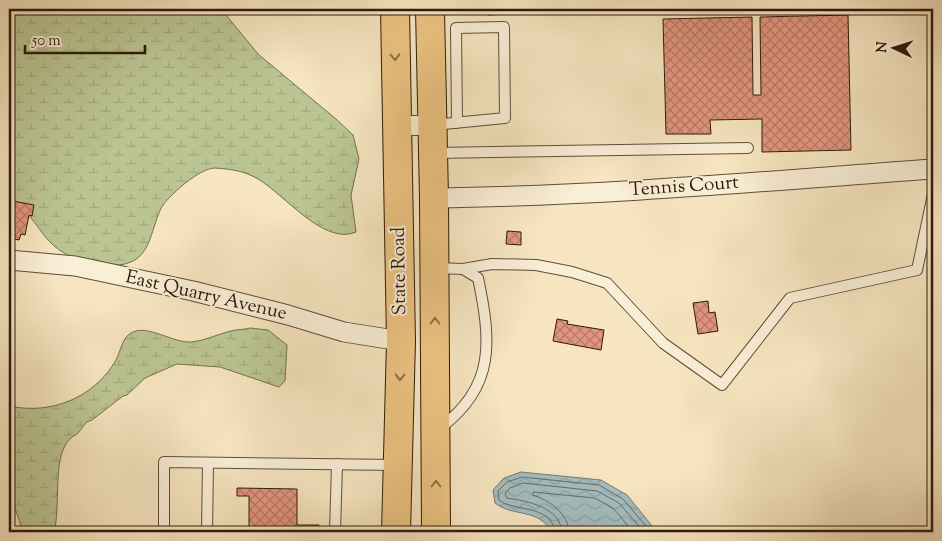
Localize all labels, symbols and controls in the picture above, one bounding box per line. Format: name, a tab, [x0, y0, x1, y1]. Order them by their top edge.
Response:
scale bar	[25, 22, 145, 54]
north arrow	[870, 22, 920, 72]
text: 50 m	[31, 31, 61, 52]
text: N	[873, 41, 893, 54]
one-way arrow	[390, 54, 401, 62]
street label: Tennis Court	[628, 170, 740, 204]
street label: State Road	[386, 226, 414, 315]
street label: East Quarry Avenue	[123, 264, 289, 328]
one-way arrow	[430, 317, 440, 324]
one-way arrow	[395, 374, 406, 382]
one-way arrow	[431, 479, 441, 487]

